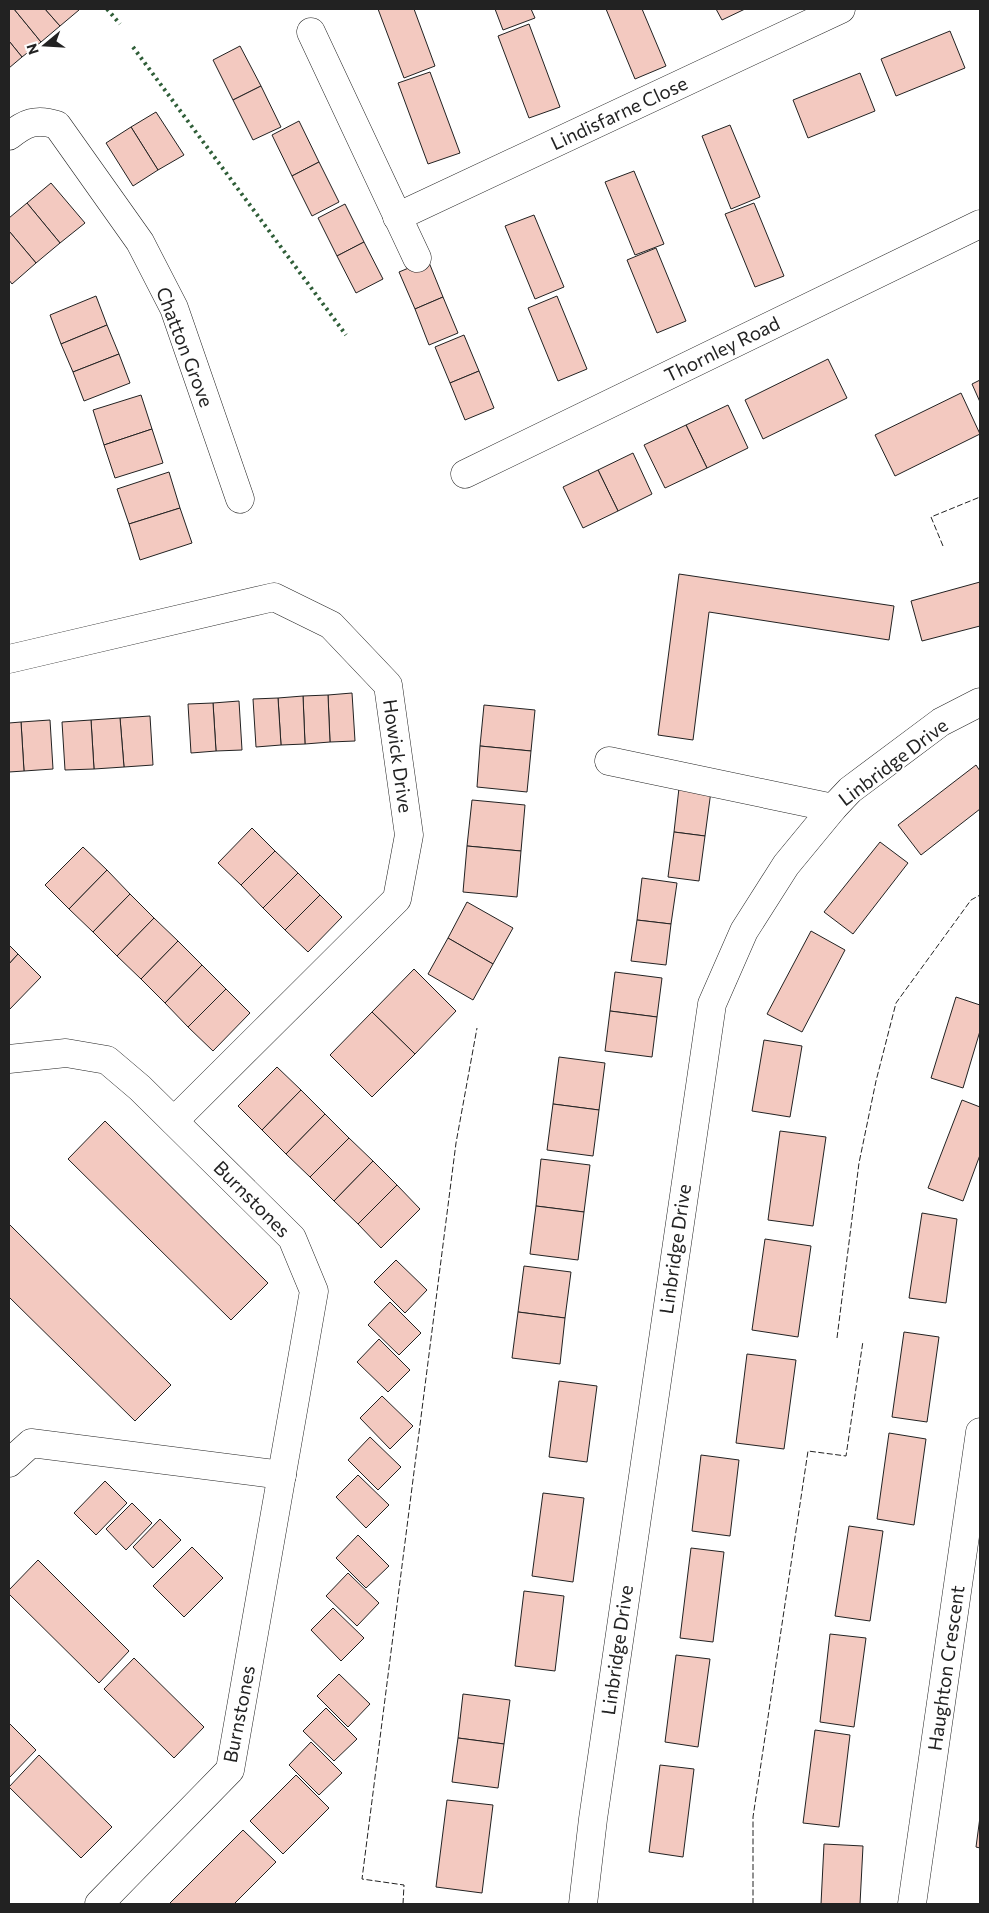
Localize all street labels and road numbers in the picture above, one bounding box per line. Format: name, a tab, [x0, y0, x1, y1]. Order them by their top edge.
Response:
street label: Lindisfarne Close	[547, 71, 691, 154]
street label: Chatton Grove	[152, 284, 219, 410]
street label: Thornley Road	[660, 311, 783, 386]
street label: Howick Drive	[379, 698, 418, 814]
street label: Linbridge Drive	[833, 713, 952, 810]
street label: Burnstones	[209, 1156, 295, 1242]
street label: Linbridge Drive	[654, 1182, 695, 1315]
street label: Linbridge Drive	[596, 1583, 637, 1716]
street label: Haughton Crescent	[923, 1584, 969, 1752]
street label: Burnstones	[218, 1663, 259, 1764]

